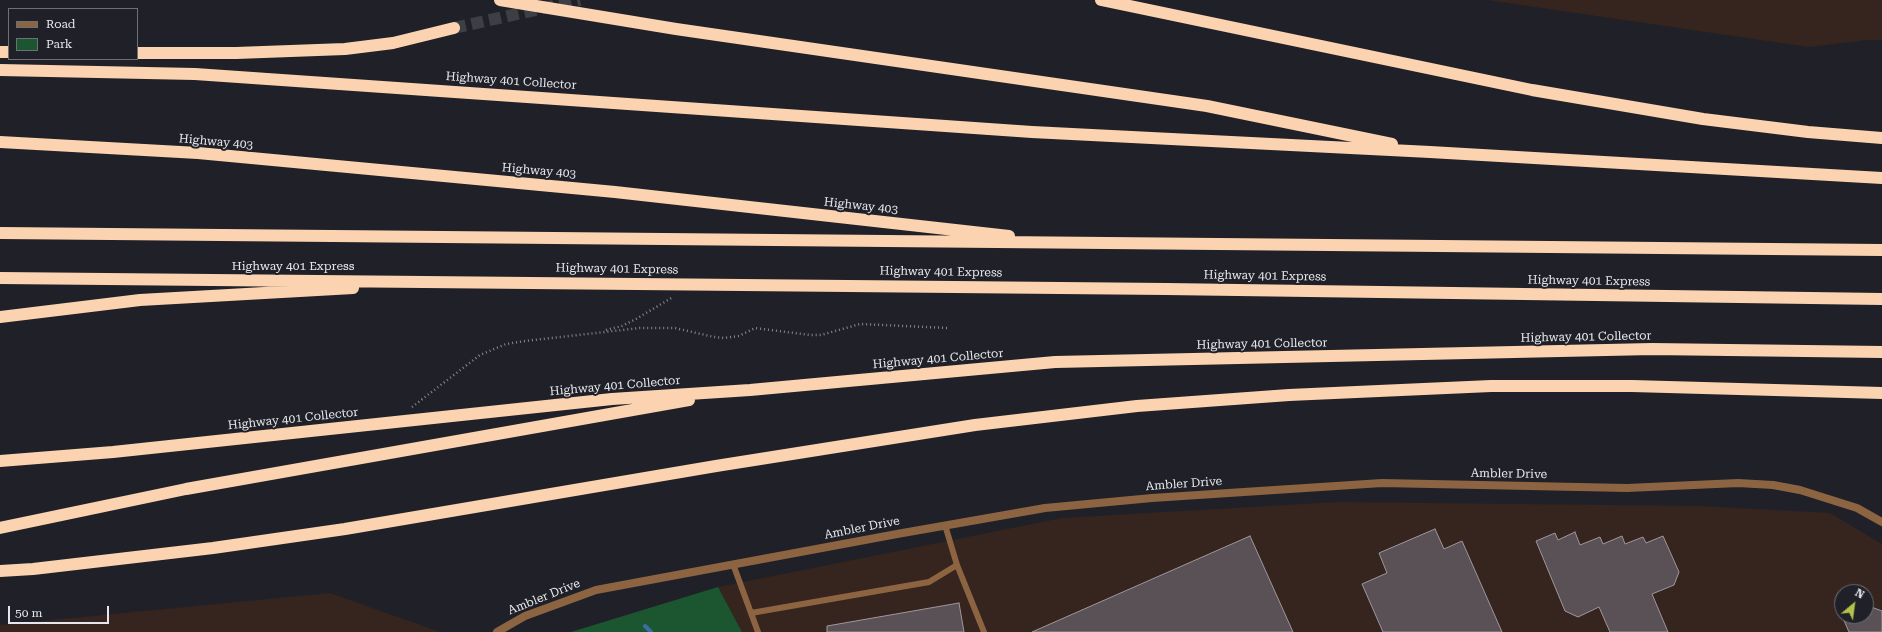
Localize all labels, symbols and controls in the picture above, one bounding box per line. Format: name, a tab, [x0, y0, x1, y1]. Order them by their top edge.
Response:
legend	[8, 8, 138, 60]
text: Road	[46, 17, 75, 31]
text: Park	[46, 37, 72, 51]
street label: Highway 401 Collector	[445, 69, 577, 93]
street label: Highway 403	[178, 132, 254, 152]
street label: Highway 403	[501, 161, 577, 181]
street label: Highway 403	[823, 195, 899, 217]
street label: Highway 401 Express	[232, 259, 354, 273]
street label: Highway 401 Express	[556, 261, 678, 277]
street label: Highway 401 Express	[880, 264, 1002, 280]
street label: Highway 401 Express	[1204, 268, 1326, 284]
street label: Highway 401 Express	[1528, 273, 1650, 289]
street label: Highway 401 Collector	[1520, 329, 1652, 345]
street label: Highway 401 Collector	[1196, 336, 1328, 352]
street label: Highway 401 Collector	[872, 346, 1004, 372]
street label: Highway 401 Collector	[549, 373, 681, 399]
street label: Highway 401 Collector	[227, 405, 359, 433]
street label: Ambler Drive	[1471, 466, 1547, 482]
street label: Ambler Drive	[1145, 474, 1223, 494]
street label: Ambler Drive	[823, 514, 901, 542]
street label: Ambler Drive	[506, 576, 582, 618]
north arrow	[1834, 584, 1874, 624]
text: N	[1853, 586, 1866, 602]
scale bar	[10, 598, 111, 624]
text: 50 m	[15, 606, 42, 620]

